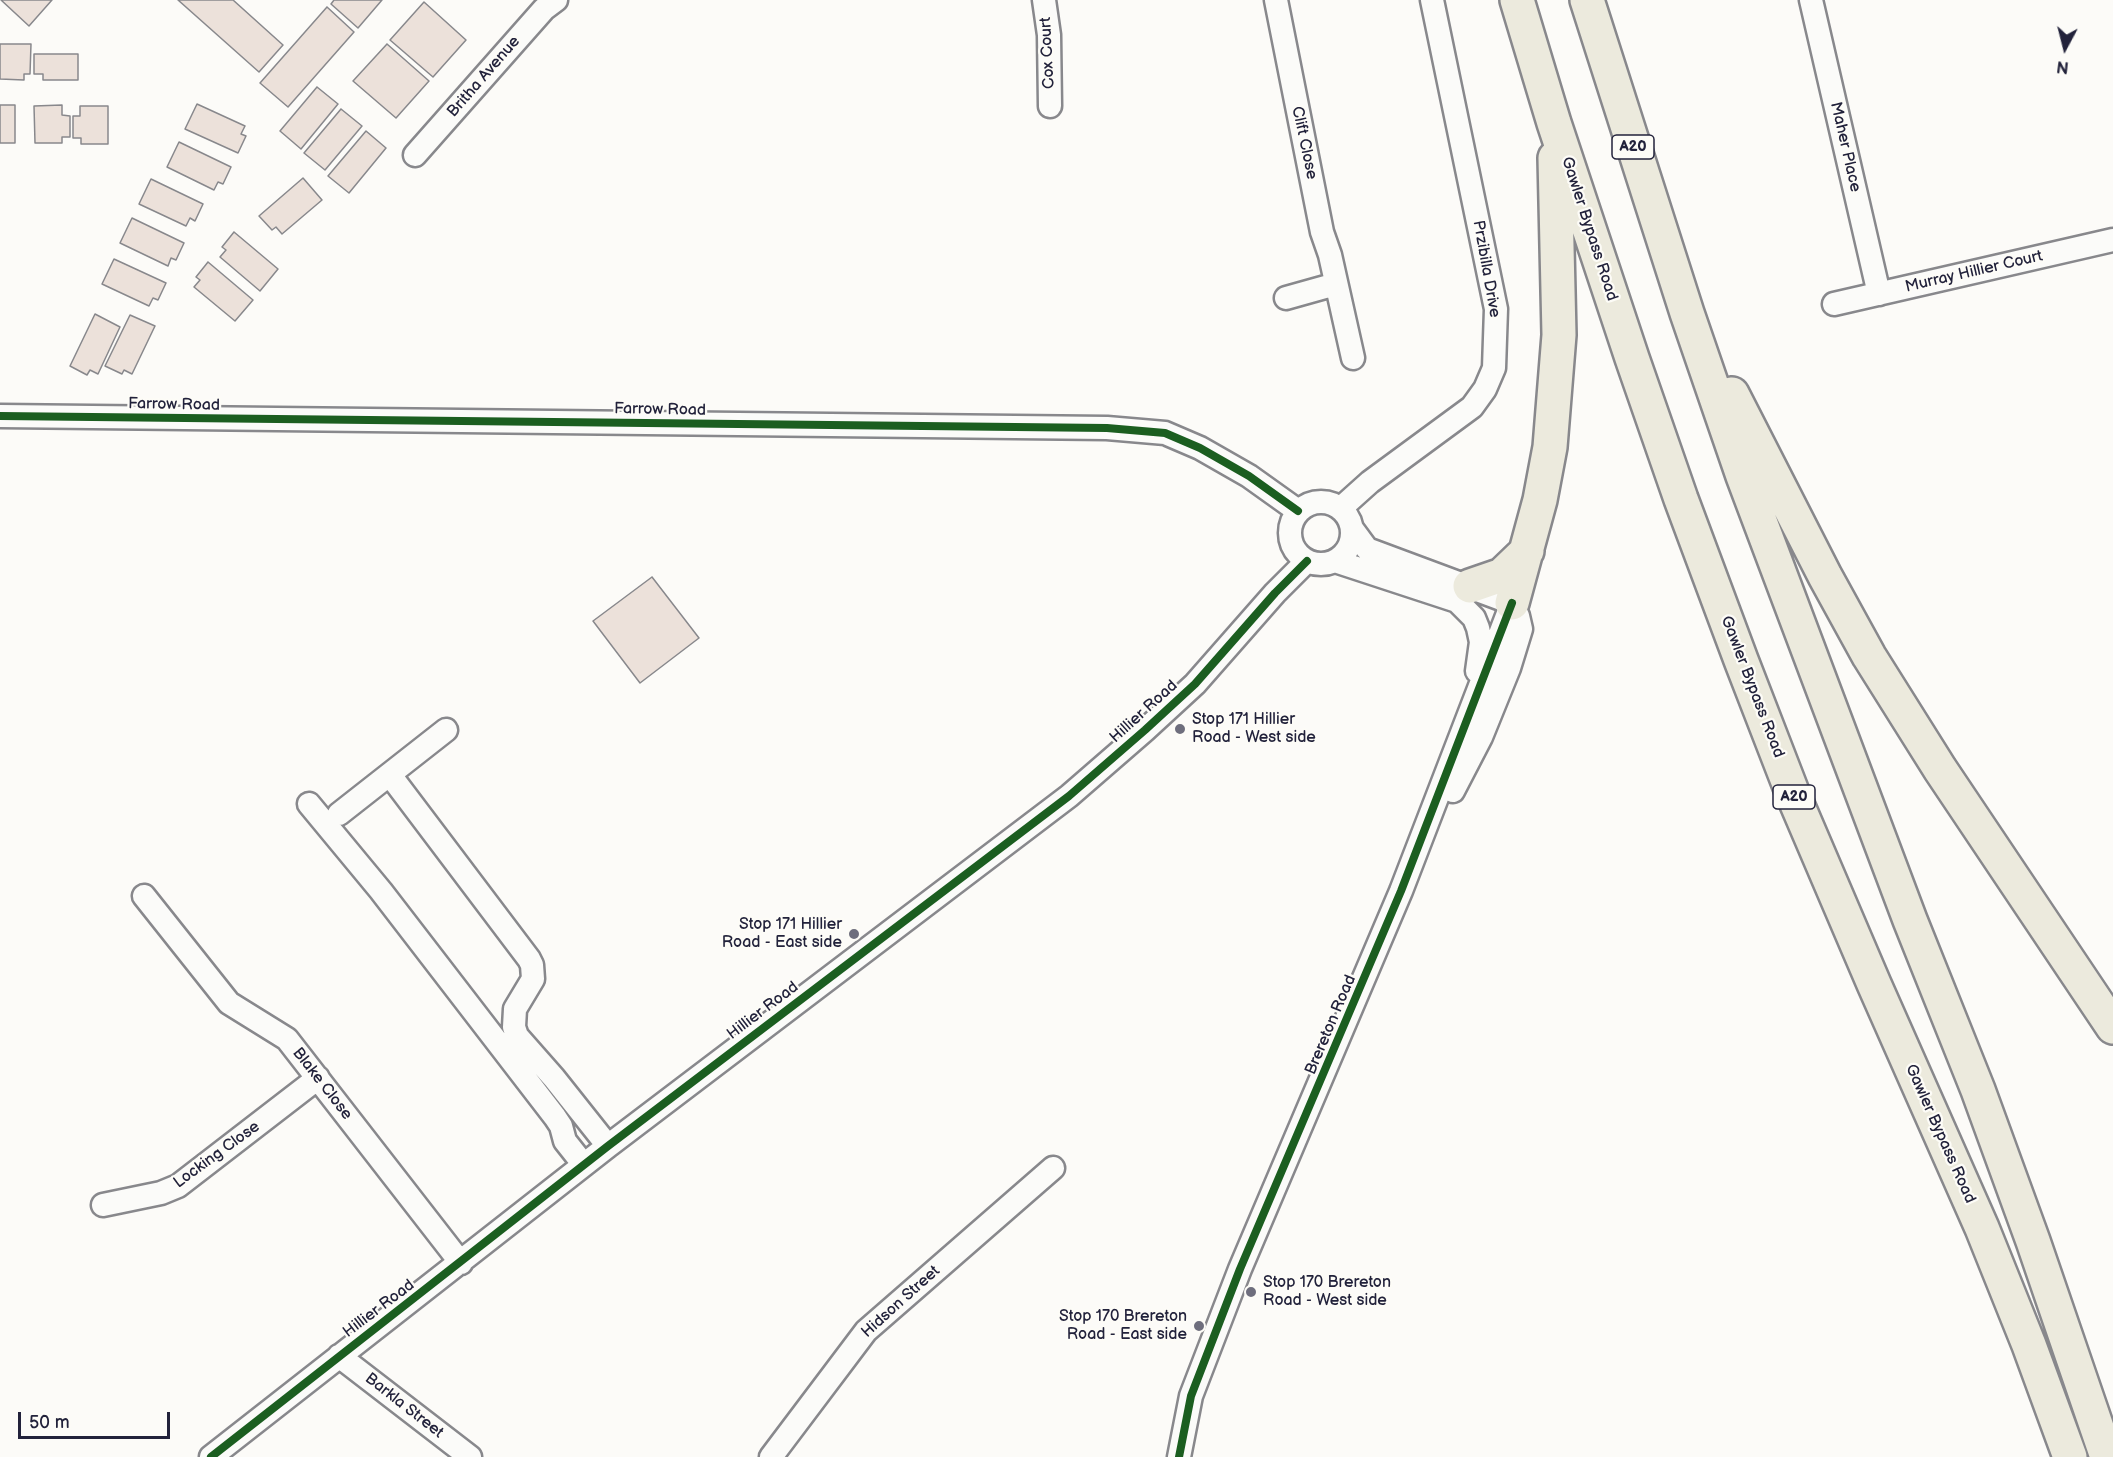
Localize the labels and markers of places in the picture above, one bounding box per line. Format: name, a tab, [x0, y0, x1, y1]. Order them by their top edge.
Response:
place label: Stop 171 Hillier Road - West side	[1192, 710, 1316, 748]
marker: Stop 171 Hillier Road - West side	[1173, 722, 1187, 736]
place label: Stop 171 Hillier Road - East side	[722, 915, 842, 953]
marker: Stop 171 Hillier Road - East side	[847, 927, 861, 941]
place label: Stop 170 Brereton Road - West side	[1263, 1273, 1391, 1311]
marker: Stop 170 Brereton Road - West side	[1244, 1285, 1258, 1299]
place label: Stop 170 Brereton Road - East side	[1059, 1307, 1187, 1345]
marker: Stop 170 Brereton Road - East side	[1192, 1319, 1206, 1333]

